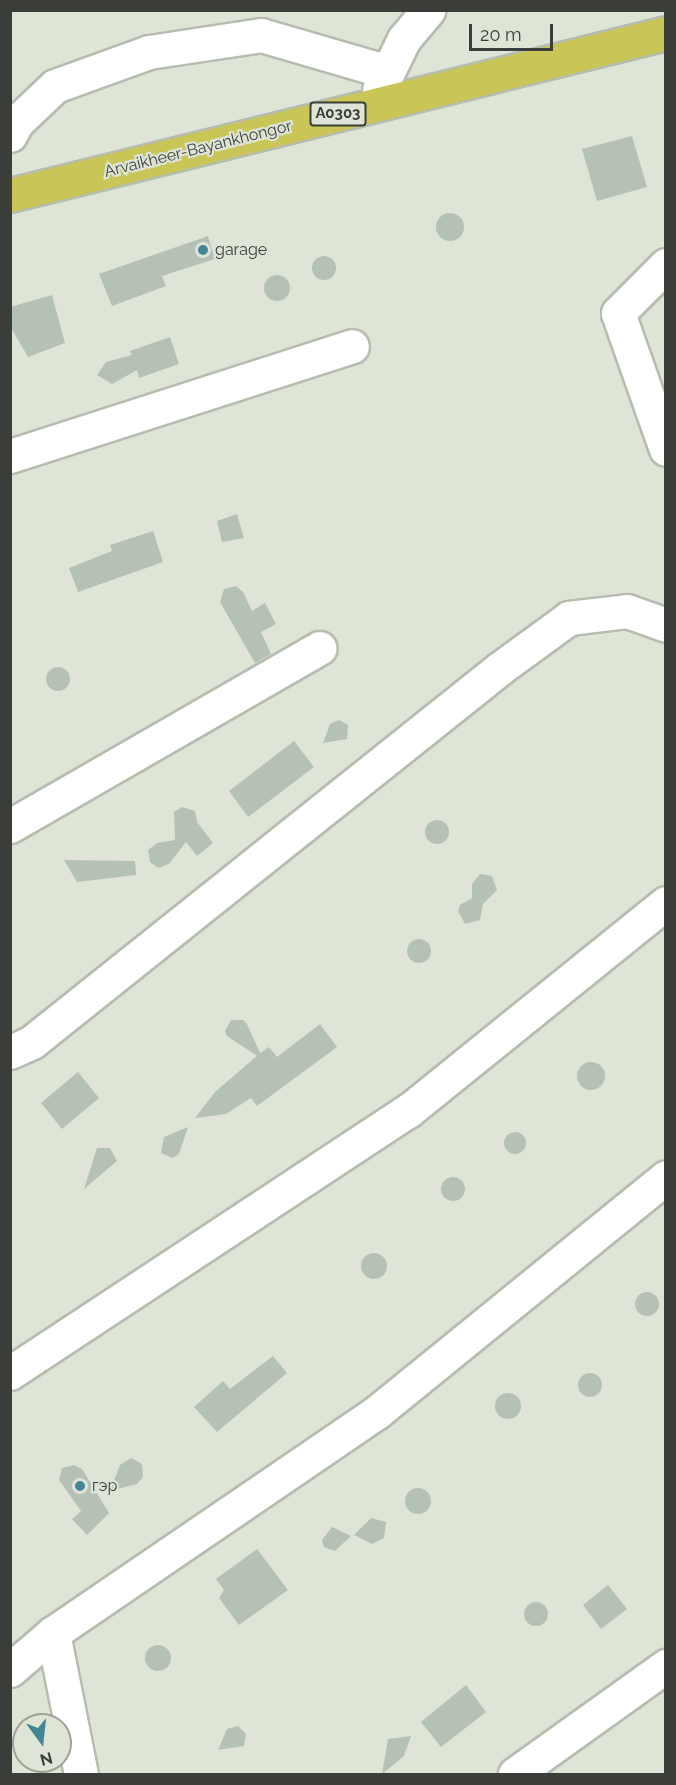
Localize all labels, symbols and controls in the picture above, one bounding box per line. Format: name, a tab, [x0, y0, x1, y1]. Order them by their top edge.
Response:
scale bar	[472, 12, 556, 50]
text: 20 m	[480, 24, 522, 45]
road number: A0303	[310, 102, 366, 126]
street label: Arvaikheer-Bayankhongor	[102, 116, 294, 182]
place label: garage	[215, 240, 267, 260]
marker: garage	[196, 243, 210, 257]
place label: гэр	[92, 1476, 117, 1496]
marker: гэр	[73, 1479, 87, 1493]
north arrow	[12, 1713, 72, 1773]
text: N	[38, 1748, 55, 1770]

